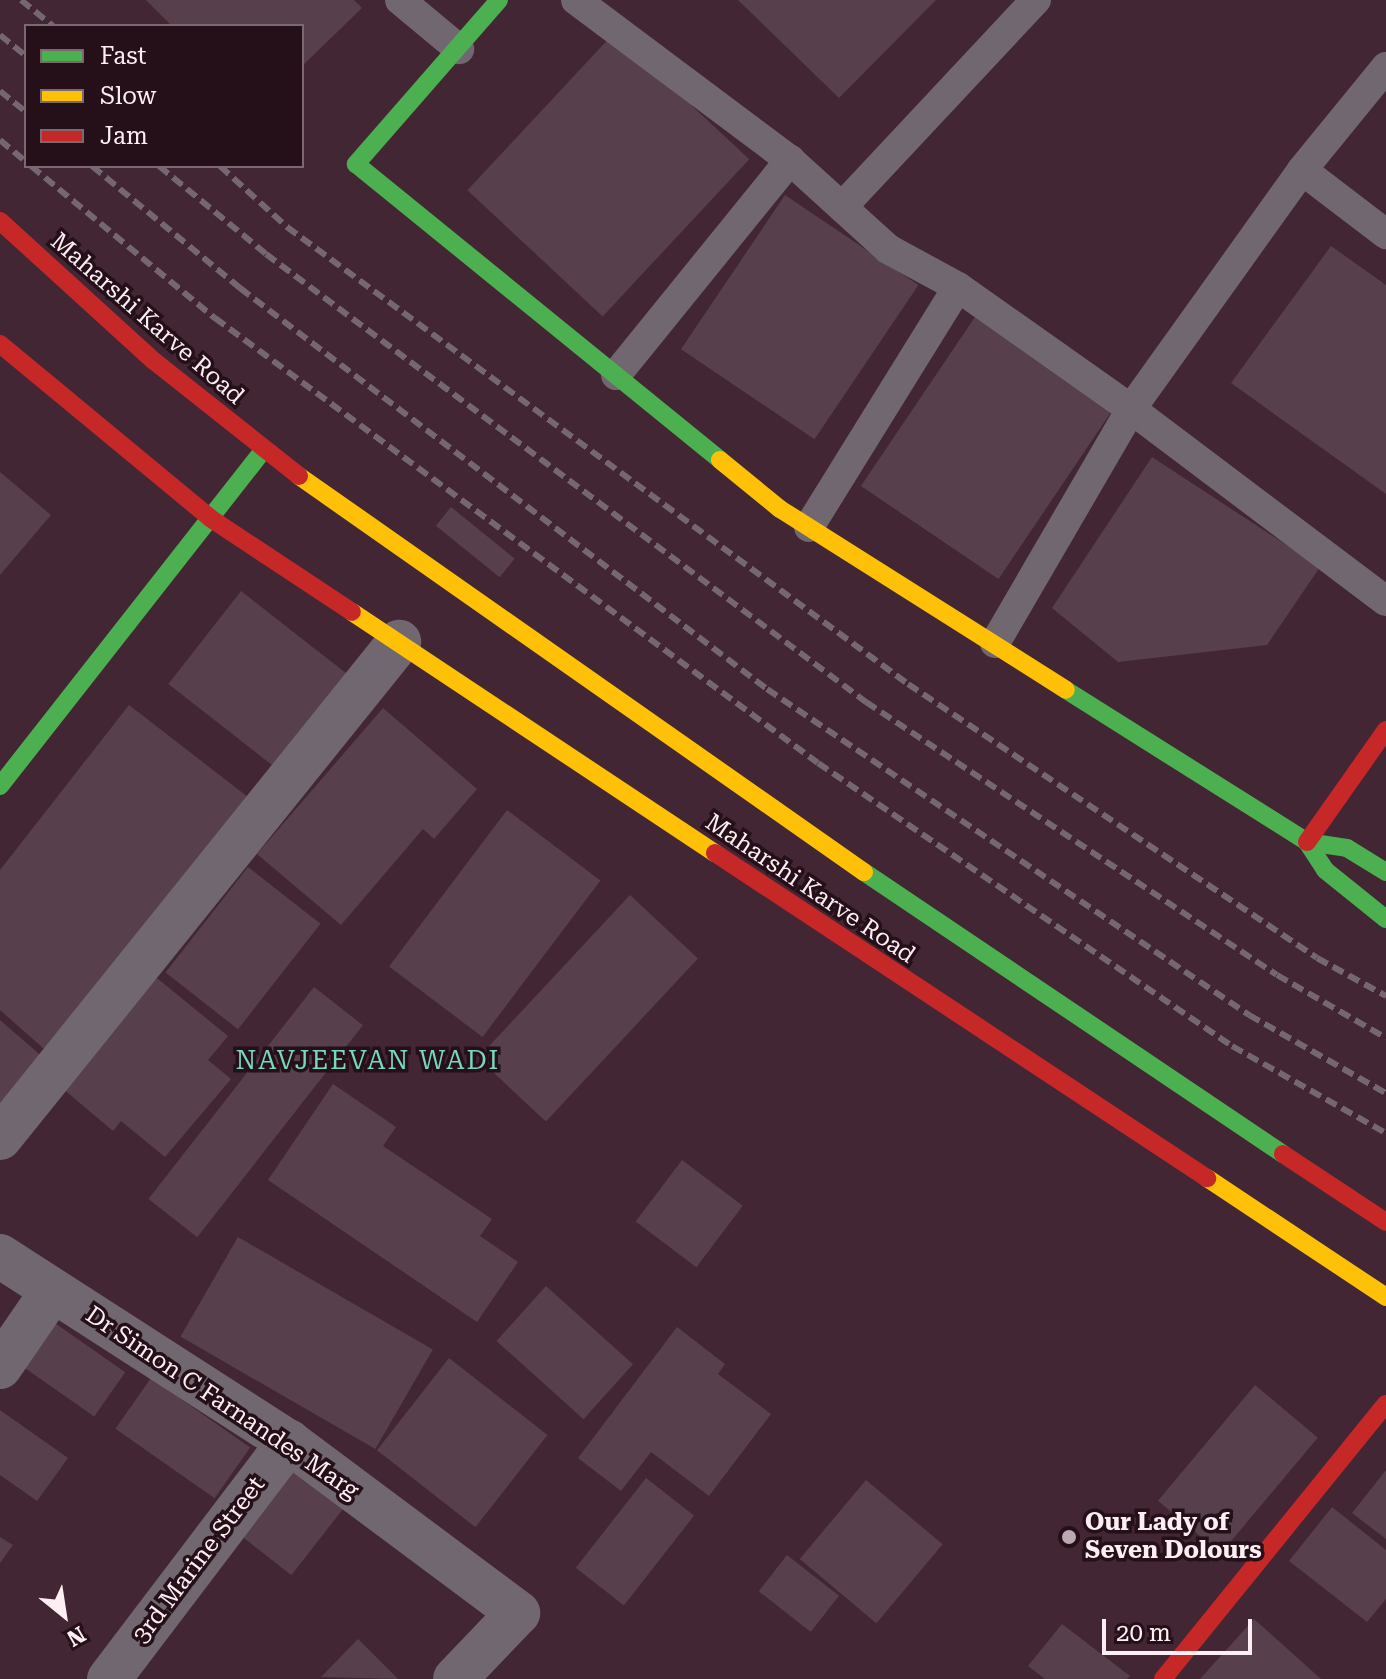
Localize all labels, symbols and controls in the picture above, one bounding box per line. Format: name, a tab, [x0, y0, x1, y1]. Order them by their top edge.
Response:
legend	[24, 24, 304, 168]
text: Fast	[100, 42, 147, 70]
text: Slow	[100, 82, 156, 110]
text: Jam	[100, 122, 148, 150]
street label: Maharshi Karve Road	[44, 227, 250, 411]
street label: Maharshi Karve Road	[700, 808, 920, 970]
district label: NAVJEEVAN WADI	[236, 1045, 500, 1077]
street label: Dr Simon C Farnandes Marg	[80, 1301, 364, 1505]
street label: 3rd Marine Street	[127, 1471, 271, 1649]
place label: Our Lady of Seven Dolours	[1085, 1509, 1262, 1565]
marker: Our Lady of Seven Dolours	[1060, 1528, 1078, 1546]
north arrow	[24, 1575, 104, 1655]
scale bar	[1106, 1603, 1256, 1653]
text: 20 m	[1116, 1619, 1171, 1647]
text: N	[63, 1621, 90, 1651]

